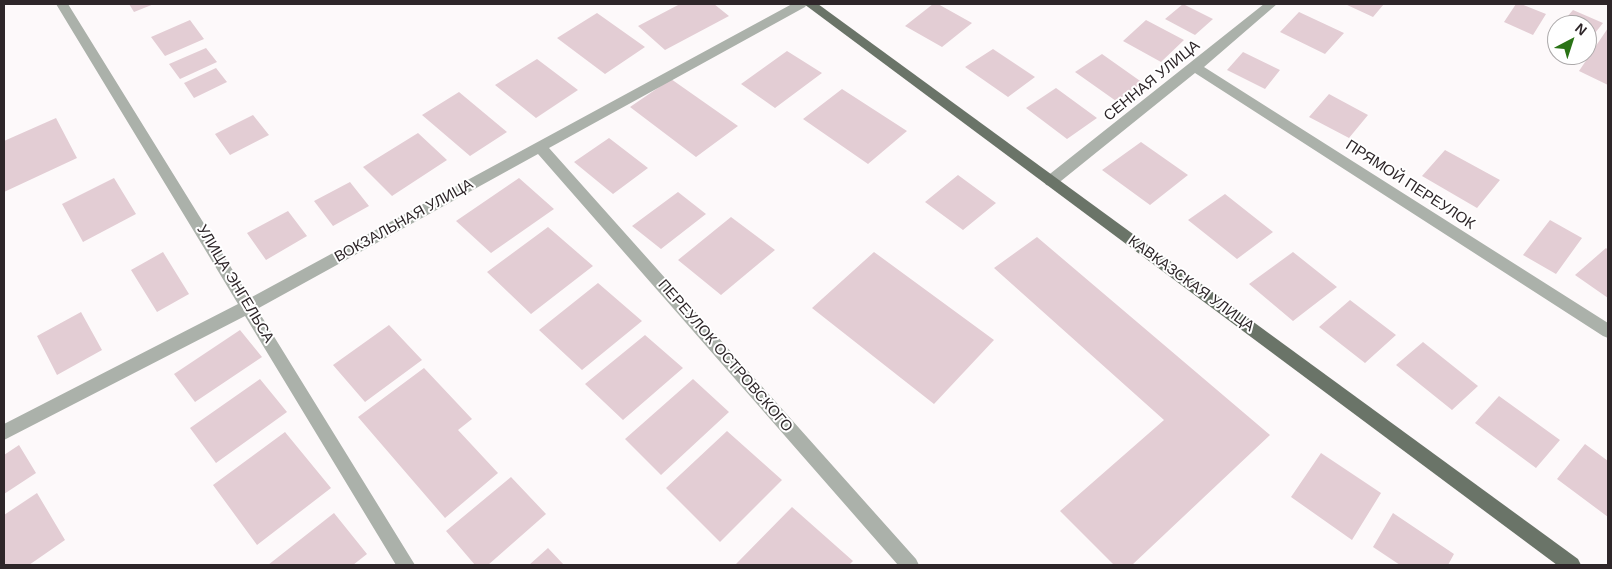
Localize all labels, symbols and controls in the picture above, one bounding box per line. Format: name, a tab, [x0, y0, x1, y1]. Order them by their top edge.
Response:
north arrow	[1547, 15, 1597, 65]
text: N	[1572, 20, 1590, 39]
street label: СЕННАЯ УЛИЦА	[1100, 37, 1204, 125]
street label: ПРЯМОЙ ПЕРЕУЛОК	[1342, 136, 1478, 234]
street label: ВОКЗАЛЬНАЯ УЛИЦА	[332, 175, 476, 267]
street label: УЛИЦА ЭНГЕЛЬСА	[193, 222, 277, 346]
street label: КАВКАЗСКАЯ УЛИЦА	[1124, 232, 1258, 336]
street label: ПЕРЕУЛОК ОСТРОВСКОГО	[654, 276, 796, 436]

